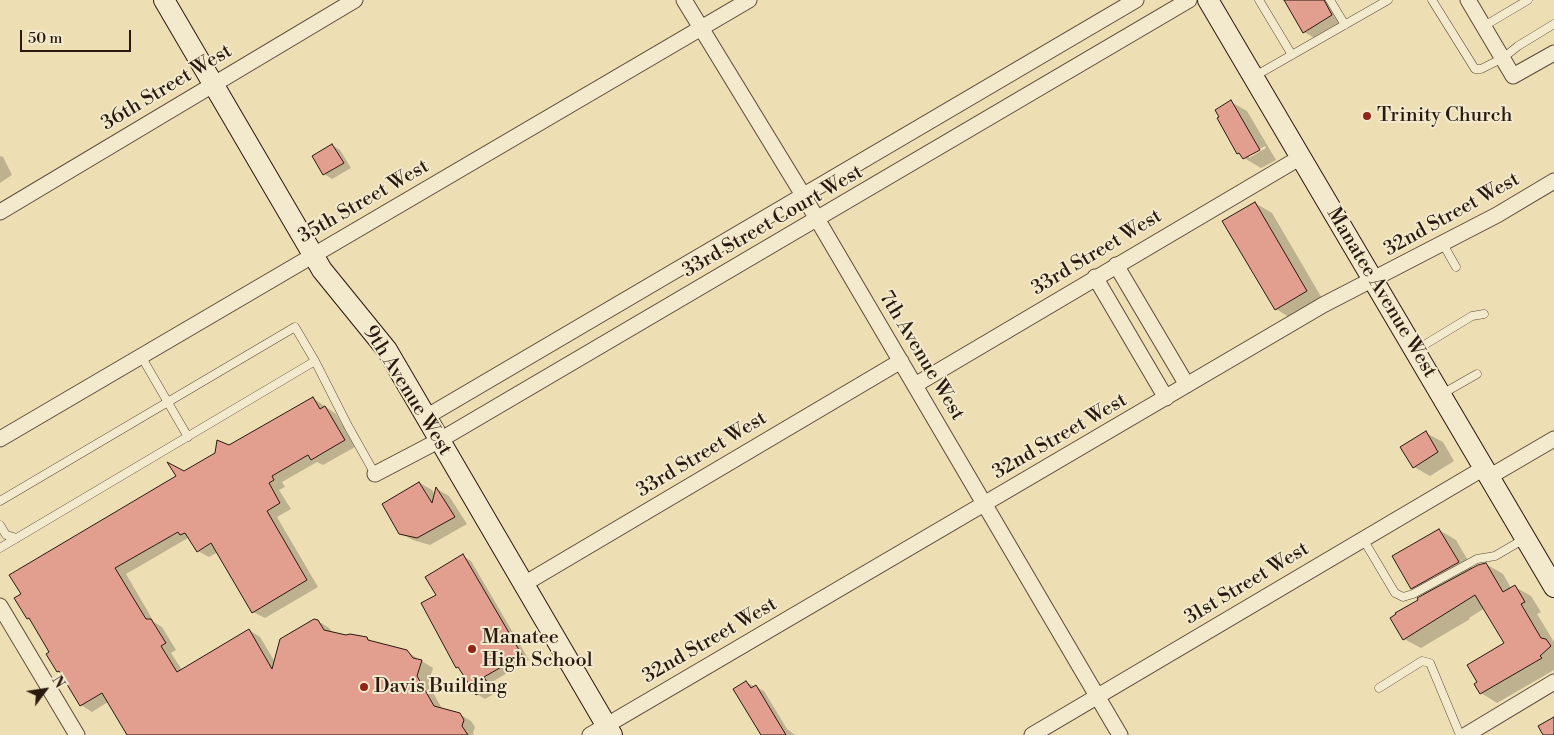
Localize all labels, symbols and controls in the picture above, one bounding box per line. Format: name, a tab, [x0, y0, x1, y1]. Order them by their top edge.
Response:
scale bar	[22, 20, 134, 52]
text: 50 m	[28, 29, 62, 48]
street label: 36th Street West	[97, 40, 237, 136]
place label: Trinity Church	[1377, 104, 1512, 128]
marker: Trinity Church	[1361, 110, 1373, 122]
street label: 35th Street West	[294, 155, 434, 249]
street label: 33rd Street Court West	[679, 161, 867, 283]
street label: 32nd Street West	[1380, 168, 1524, 262]
street label: Manatee Avenue West	[1321, 204, 1441, 382]
street label: 33rd Street West	[1028, 205, 1166, 301]
street label: 7th Avenue West	[873, 287, 969, 425]
street label: 9th Avenue West	[357, 322, 457, 460]
street label: 32nd Street West	[989, 389, 1131, 485]
street label: 33rd Street West	[633, 407, 771, 503]
street label: 31st Street West	[1181, 537, 1313, 631]
street label: 32nd Street West	[639, 593, 781, 689]
place label: Manatee High School	[482, 626, 593, 673]
marker: Manatee High School	[466, 643, 478, 655]
north arrow	[20, 665, 70, 715]
text: N	[47, 673, 68, 692]
place label: Davis Building	[374, 675, 507, 699]
marker: Davis Building	[358, 681, 370, 693]

